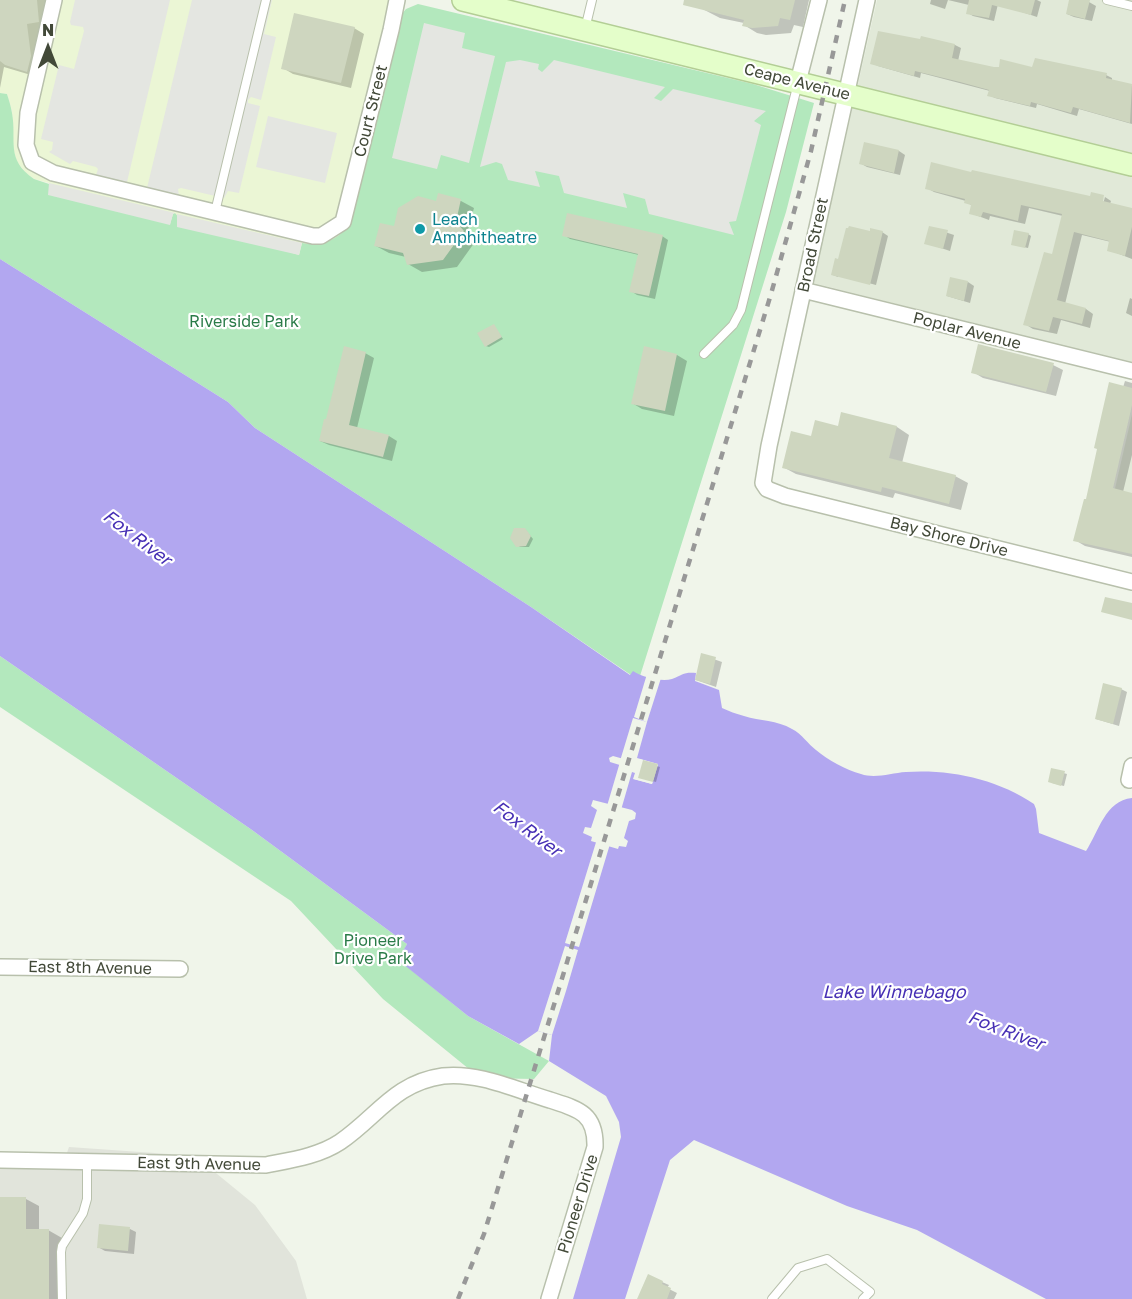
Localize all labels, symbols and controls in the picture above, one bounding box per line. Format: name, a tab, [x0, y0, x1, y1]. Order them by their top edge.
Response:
north arrow	[18, 18, 78, 78]
text: N	[42, 20, 54, 40]
street label: Ceape Avenue	[742, 60, 852, 104]
street label: Court Street	[350, 63, 392, 159]
street label: Broad Street	[794, 196, 832, 294]
place label: Leach Amphitheatre	[432, 210, 537, 248]
marker: Leach Amphitheatre	[413, 222, 427, 236]
street label: Poplar Avenue	[911, 308, 1023, 354]
park label: Riverside Park	[189, 312, 299, 332]
water label: Fox River	[99, 505, 175, 571]
street label: Bay Shore Drive	[888, 513, 1010, 561]
water label: Fox River	[489, 796, 565, 862]
park label: Pioneer Drive Park	[334, 931, 412, 969]
street label: East 8th Avenue	[28, 957, 152, 979]
water label: Lake Winnebago	[822, 981, 966, 1003]
water label: Fox River	[965, 1007, 1047, 1055]
street label: Pioneer Drive	[554, 1152, 602, 1256]
street label: East 9th Avenue	[137, 1153, 261, 1175]

